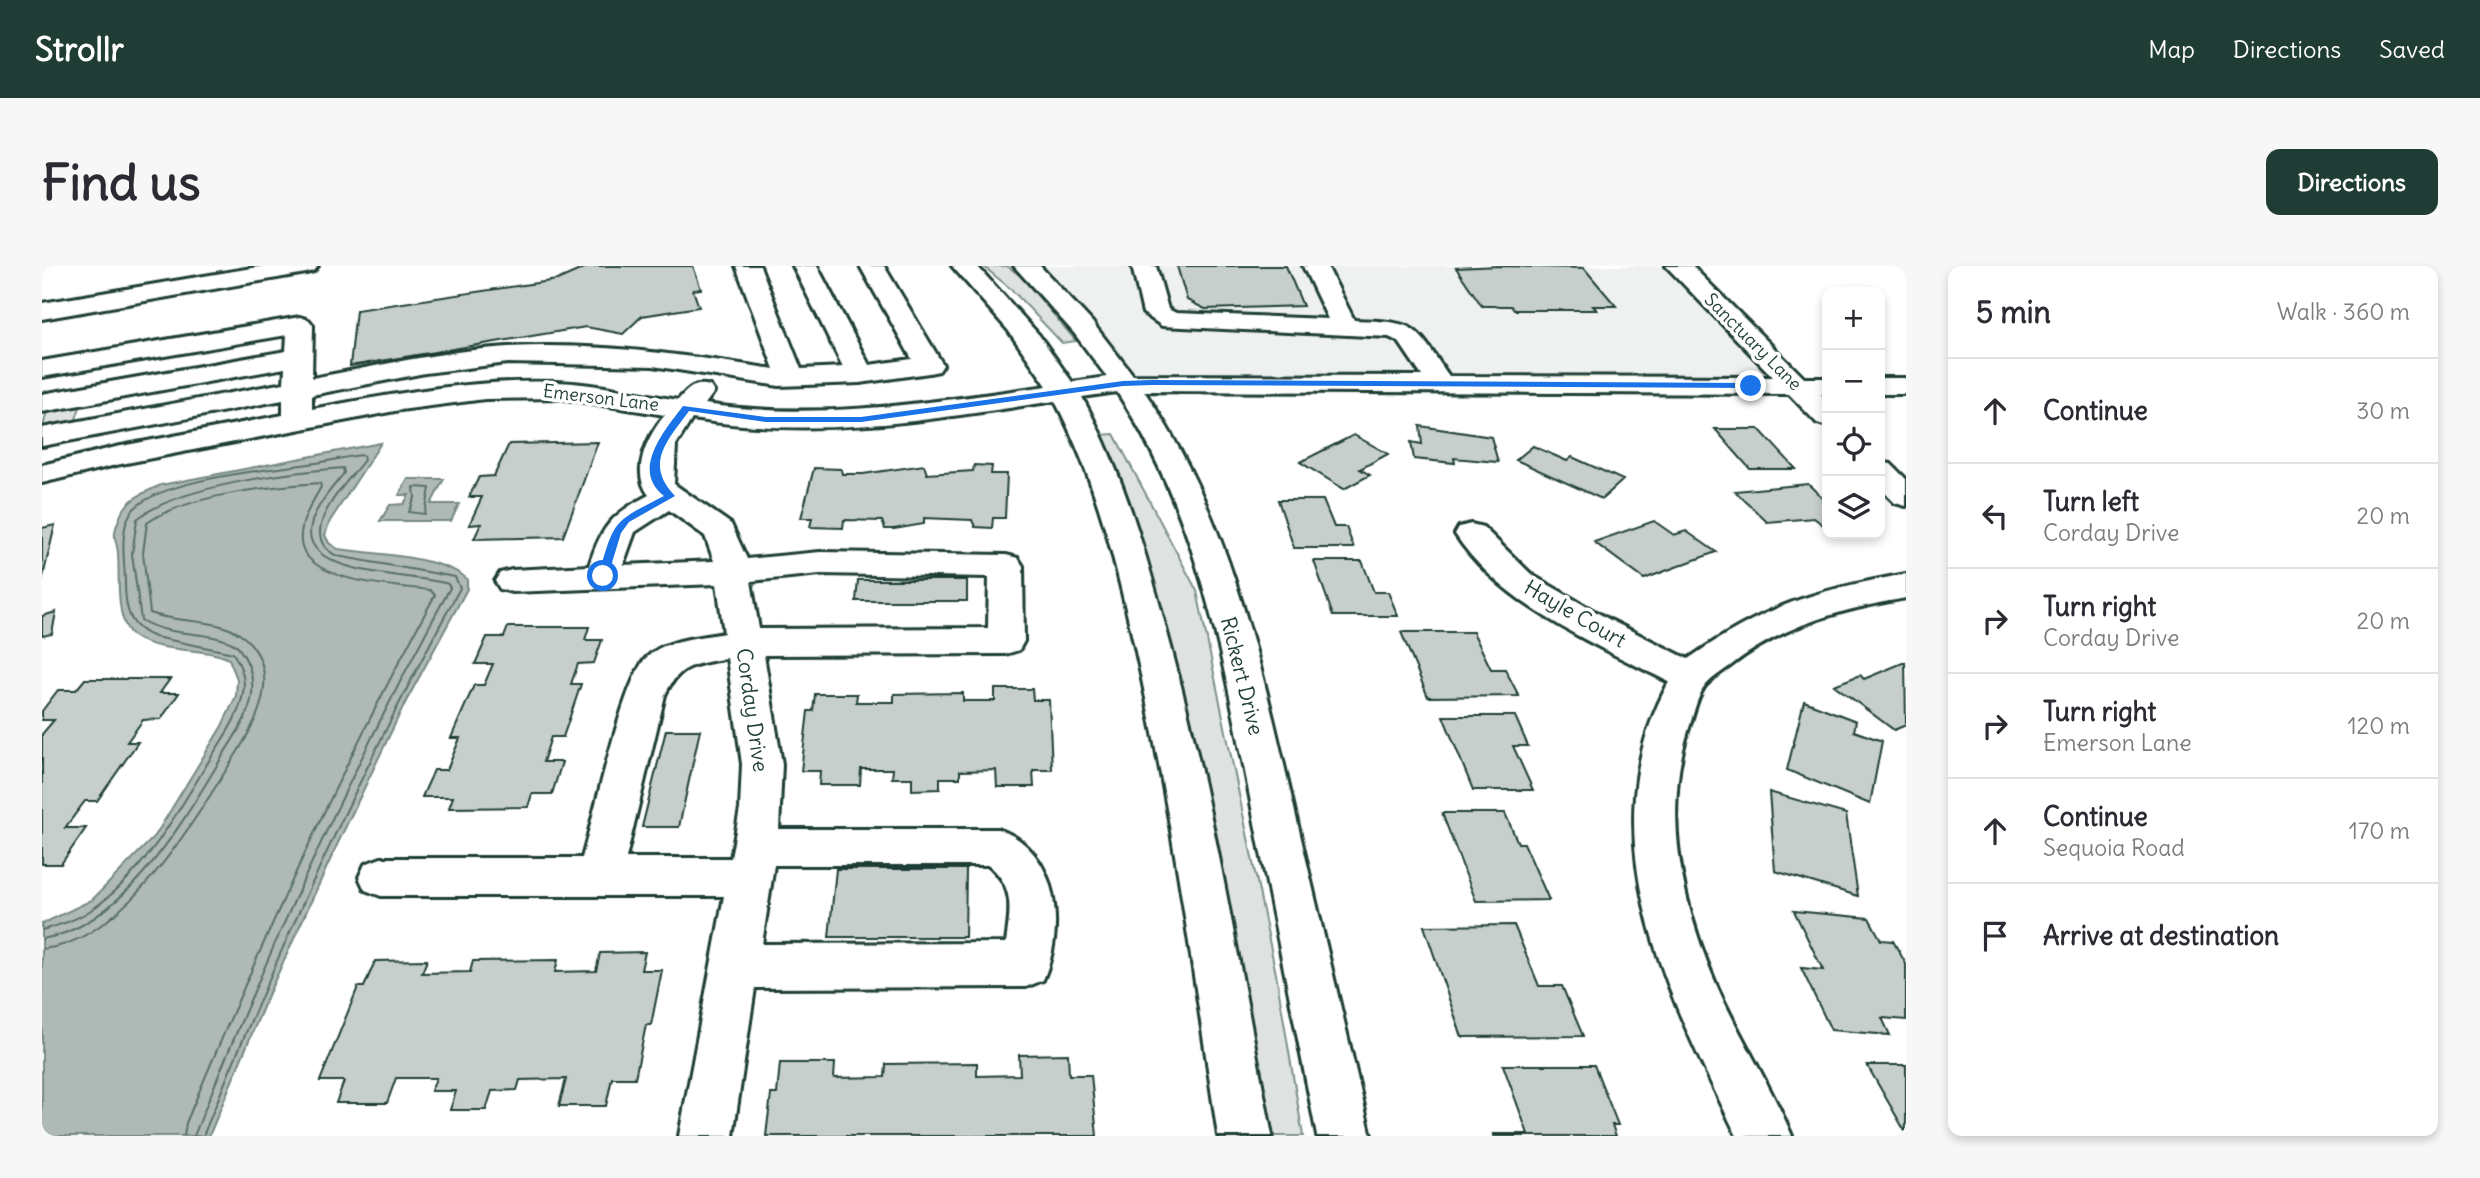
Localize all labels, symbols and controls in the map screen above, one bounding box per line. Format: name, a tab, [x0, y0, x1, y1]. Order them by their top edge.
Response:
text: Strollr	[35, 28, 124, 70]
text: Map	[2148, 34, 2195, 64]
text: Directions	[2233, 34, 2341, 64]
text: Saved	[2379, 34, 2445, 64]
button: Directions	[2266, 149, 2438, 215]
text: Find us	[42, 152, 200, 213]
map controls	[1822, 287, 1885, 539]
button: +	[1822, 287, 1885, 350]
street label: Sanctuary Lane	[1700, 288, 1807, 395]
text: 5 min	[1976, 293, 2051, 331]
text: Walk · 360 m	[2277, 297, 2410, 326]
button: −	[1822, 350, 1885, 413]
route end	[1735, 370, 1766, 401]
street label: Emerson Lane	[542, 379, 660, 416]
icon: ahead	[1976, 392, 2014, 430]
text: Continue	[2043, 394, 2148, 427]
text: 30 m	[2356, 396, 2410, 425]
button: locate	[1822, 413, 1885, 476]
button: layers	[1822, 476, 1885, 539]
text: Turn left	[2043, 485, 2139, 518]
icon: left	[1976, 497, 2014, 535]
text: 20 m	[2357, 501, 2410, 530]
text: Corday Drive	[2043, 518, 2179, 547]
route start	[587, 560, 618, 591]
street label: Hayle Court	[1519, 574, 1631, 654]
text: Turn right	[2043, 590, 2156, 623]
icon: right	[1976, 602, 2014, 640]
text: 20 m	[2357, 606, 2410, 635]
street label: Rickert Drive	[1215, 614, 1270, 738]
text: Corday Drive	[2043, 623, 2179, 652]
street label: Corday Drive	[730, 646, 775, 773]
text: Turn right	[2043, 695, 2156, 728]
icon: right	[1976, 707, 2014, 745]
text: 120 m	[2347, 711, 2410, 740]
text: Emerson Lane	[2043, 728, 2192, 757]
text: Continue	[2043, 800, 2148, 833]
icon: ahead	[1976, 812, 2014, 850]
text: 170 m	[2349, 816, 2410, 845]
text: Sequoia Road	[2043, 833, 2185, 862]
icon: arrive	[1976, 917, 2014, 955]
text: Arrive at destination	[2043, 919, 2279, 952]

